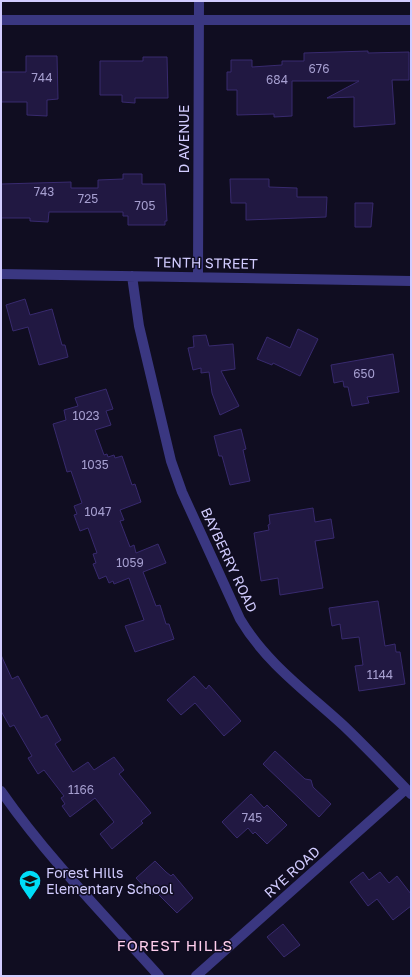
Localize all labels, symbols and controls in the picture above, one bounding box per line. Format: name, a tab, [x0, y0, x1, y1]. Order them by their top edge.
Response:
house number: 676	[309, 61, 329, 76]
house number: 744	[31, 70, 53, 85]
house number: 684	[266, 72, 288, 87]
street label: D AVENUE	[175, 105, 192, 173]
house number: 743	[34, 184, 54, 199]
house number: 725	[78, 191, 98, 206]
house number: 705	[135, 198, 155, 213]
street label: TENTH STREET	[154, 253, 258, 272]
house number: 650	[353, 366, 375, 381]
house number: 1023	[72, 408, 100, 423]
house number: 1035	[81, 457, 109, 472]
house number: 1047	[85, 504, 111, 519]
street label: BAYBERRY ROAD	[198, 505, 261, 615]
house number: 1059	[116, 555, 144, 570]
house number: 1144	[367, 667, 393, 682]
house number: 1166	[68, 782, 94, 797]
house number: 745	[242, 810, 262, 825]
street label: RYE ROAD	[260, 842, 323, 901]
place label: Forest Hills Elementary School	[46, 864, 173, 897]
school or university icon: Forest Hills Elementary School	[17, 868, 43, 901]
district label: FOREST HILLS	[117, 936, 233, 954]

